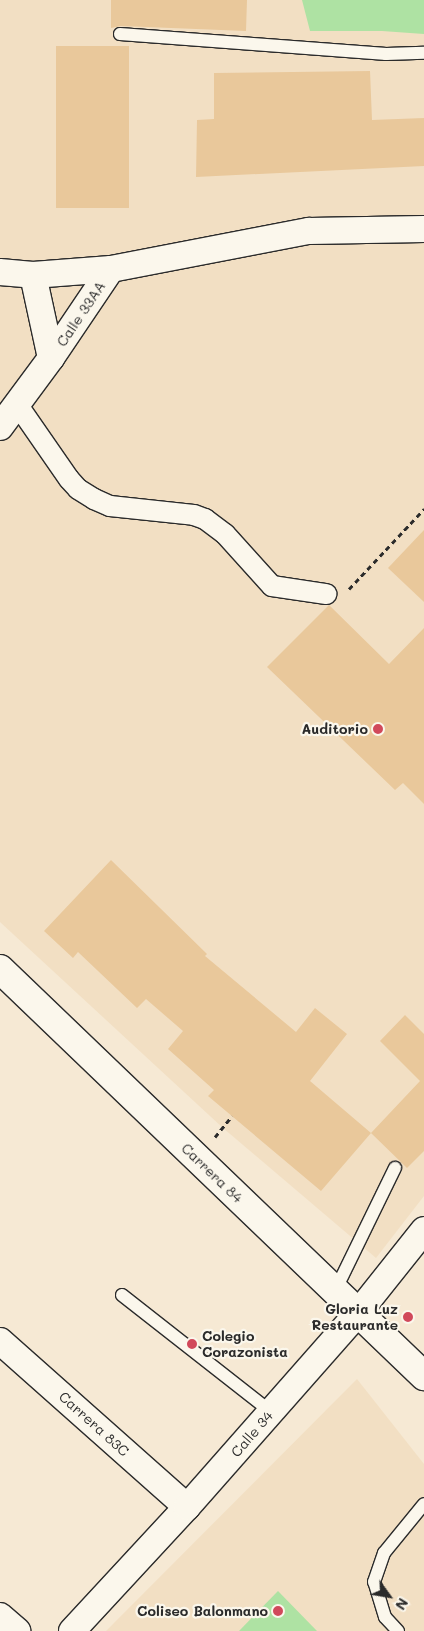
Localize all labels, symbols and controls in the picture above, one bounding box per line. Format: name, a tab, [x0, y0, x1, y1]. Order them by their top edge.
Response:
street label: Calle 33AA	[53, 278, 109, 350]
place label: Auditorio	[301, 721, 368, 737]
marker: Auditorio	[372, 723, 384, 735]
street label: Carrera 84	[178, 1140, 246, 1206]
place label: Gloria Luz Restaurante	[312, 1301, 398, 1334]
marker: Gloria Luz Restaurante	[402, 1311, 414, 1323]
place label: Colegio Corazonista	[202, 1328, 288, 1360]
marker: Colegio Corazonista	[186, 1338, 198, 1350]
street label: Carrera 83C	[56, 1388, 132, 1460]
street label: Calle 34	[228, 1408, 276, 1460]
north arrow	[364, 1571, 414, 1621]
text: N	[391, 1595, 413, 1614]
place label: Coliseo Balonmano	[137, 1603, 268, 1619]
marker: Coliseo Balonmano	[272, 1605, 284, 1617]

